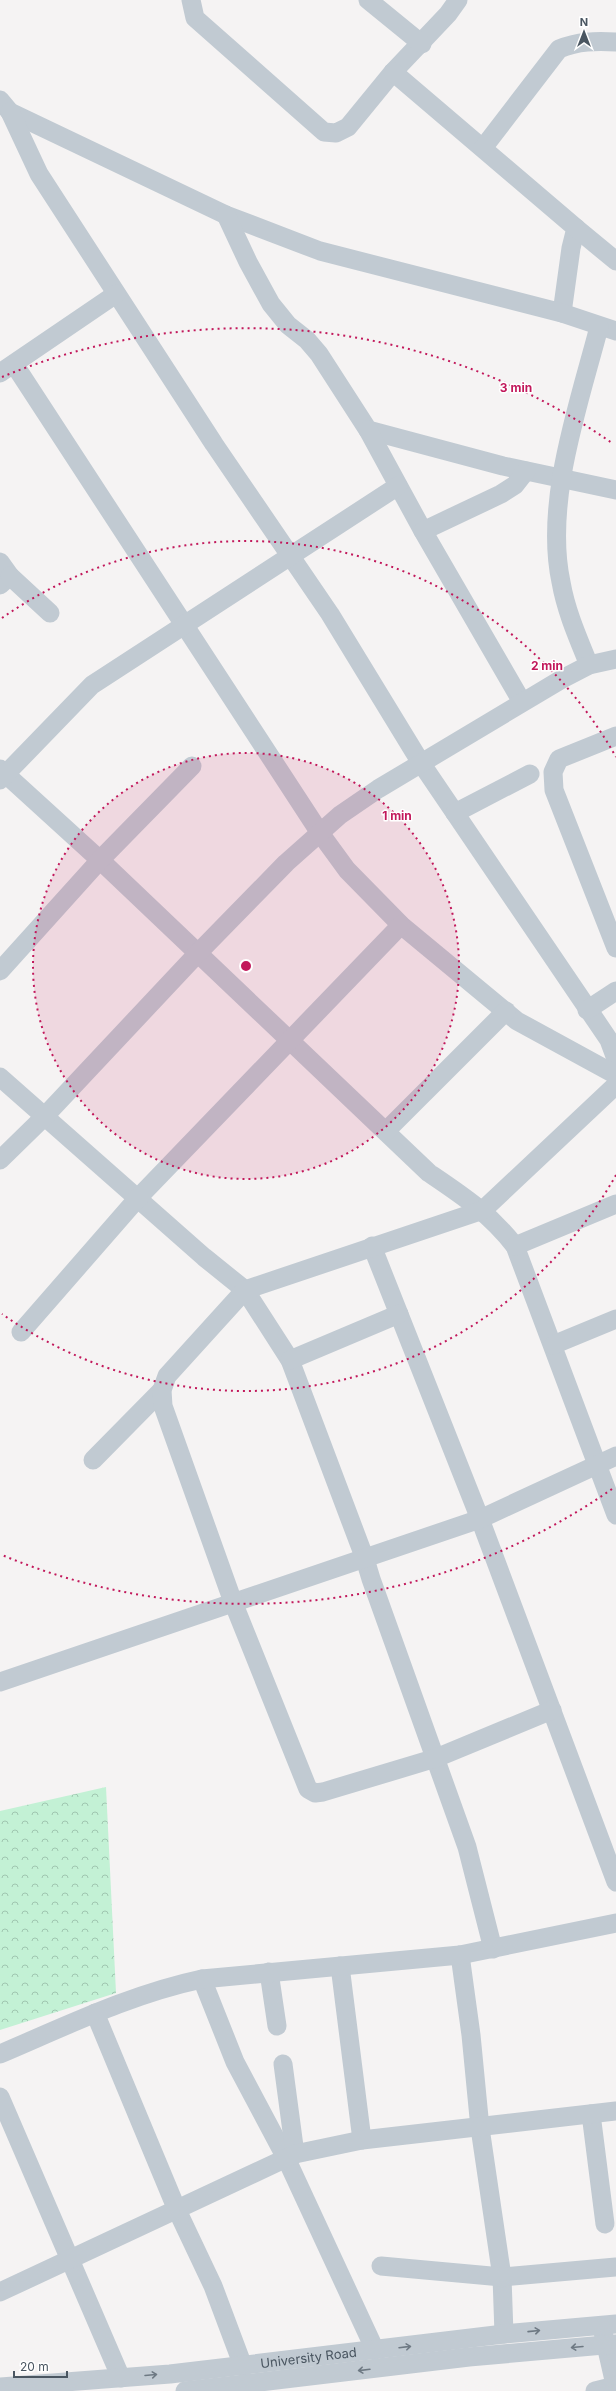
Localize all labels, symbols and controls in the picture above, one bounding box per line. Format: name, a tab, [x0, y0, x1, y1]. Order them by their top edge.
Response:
north arrow	[564, 12, 604, 52]
text: N	[580, 15, 588, 29]
text: 3 min	[500, 380, 532, 395]
text: 2 min	[531, 658, 563, 673]
text: 1 min	[382, 808, 412, 823]
centre of rings	[239, 959, 253, 973]
one-way arrow	[527, 2328, 540, 2335]
one-way arrow	[398, 2343, 411, 2350]
one-way arrow	[571, 2343, 584, 2350]
street label: University Road	[259, 2344, 358, 2371]
scale bar	[14, 2353, 67, 2379]
text: 20 m	[20, 2359, 49, 2374]
one-way arrow	[358, 2366, 371, 2373]
one-way arrow	[144, 2372, 157, 2379]

